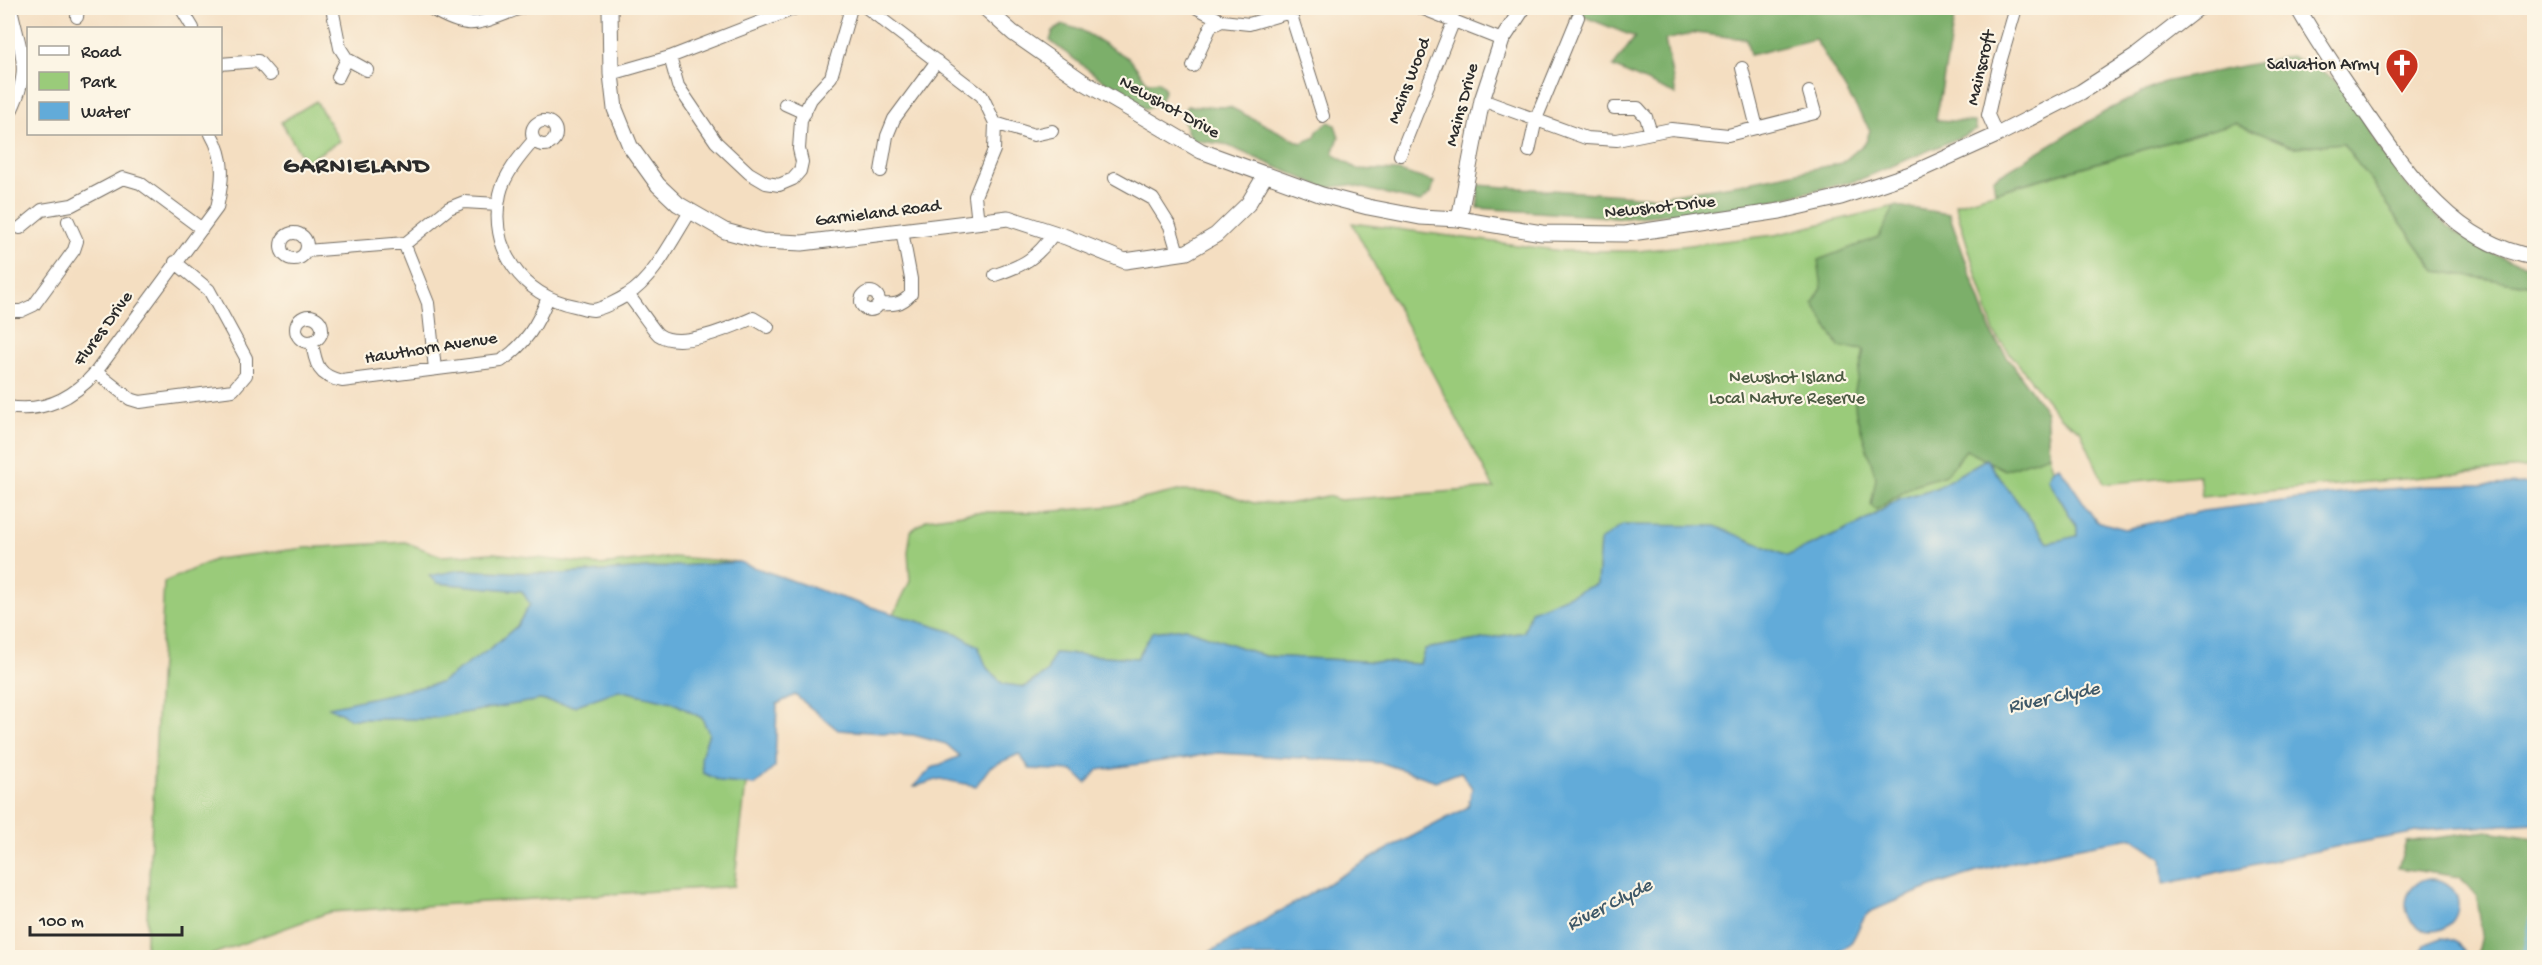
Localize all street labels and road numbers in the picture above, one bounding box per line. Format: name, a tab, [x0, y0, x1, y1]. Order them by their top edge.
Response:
street label: Mainscroft	[1963, 27, 2001, 108]
street label: Mains Wood	[1384, 34, 1437, 127]
street label: Mains Drive	[1442, 61, 1484, 149]
street label: Newshot Drive	[1115, 72, 1223, 145]
street label: Newshot Drive	[1603, 192, 1717, 224]
street label: Garnieland Road	[814, 196, 943, 232]
street label: Flures Drive	[69, 287, 139, 371]
street label: Hawthorn Avenue	[363, 328, 499, 370]

